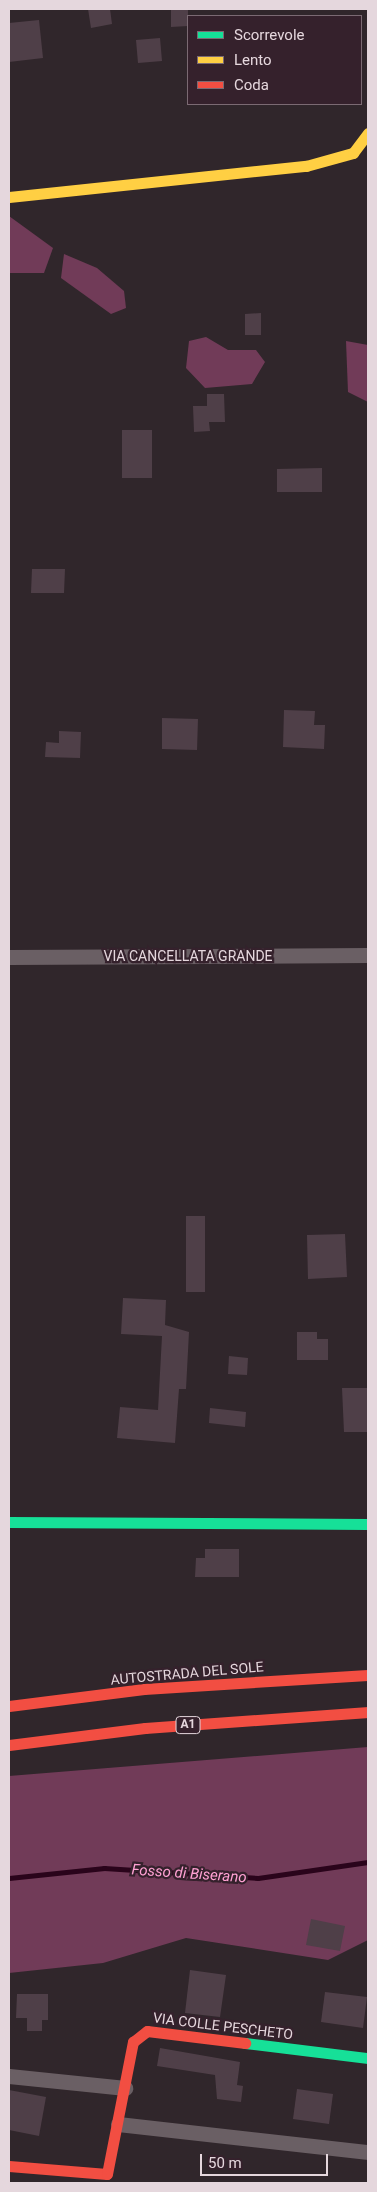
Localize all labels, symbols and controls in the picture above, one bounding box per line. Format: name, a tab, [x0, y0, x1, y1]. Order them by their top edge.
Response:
legend	[187, 15, 362, 105]
text: Scorrevole	[234, 26, 305, 44]
text: Lento	[234, 51, 272, 69]
text: Coda	[234, 76, 269, 94]
street label: VIA CANCELLATA GRANDE	[103, 948, 273, 964]
street label: AUTOSTRADA DEL SOLE	[110, 1658, 264, 1688]
road number: A1	[176, 1716, 200, 1734]
water label: Fosso di Biserano	[131, 1861, 247, 1887]
street label: VIA COLLE PESCHETO	[152, 2009, 294, 2043]
scale bar	[202, 2144, 330, 2176]
text: 50 m	[208, 2154, 242, 2172]

